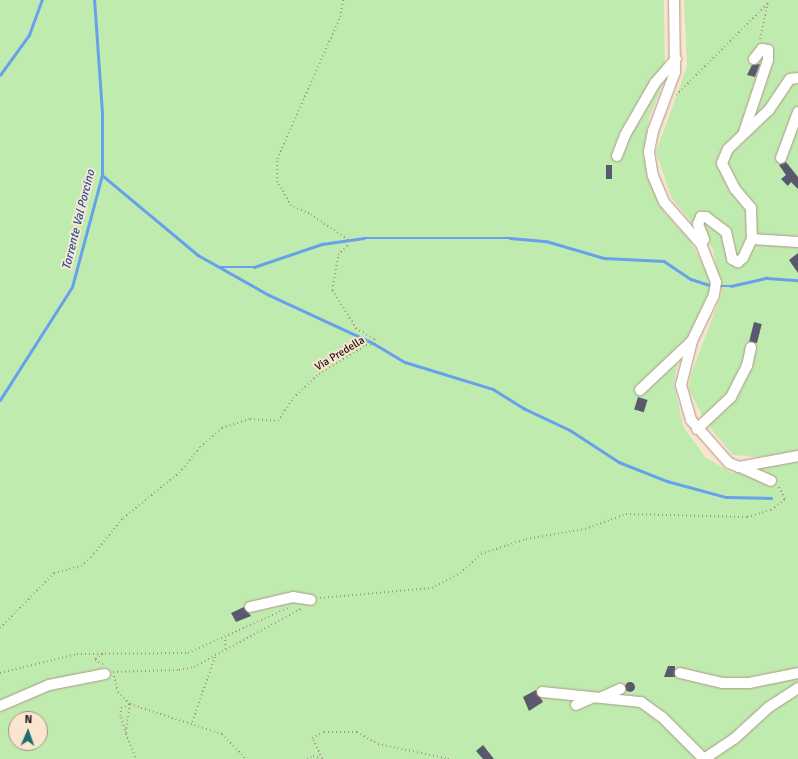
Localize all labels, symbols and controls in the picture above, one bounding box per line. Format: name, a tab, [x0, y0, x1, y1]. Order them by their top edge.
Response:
water label: Torrente Val Porcino	[60, 169, 98, 271]
street label: Via Predella	[313, 334, 367, 374]
north arrow	[8, 711, 48, 751]
text: N	[24, 713, 32, 726]

